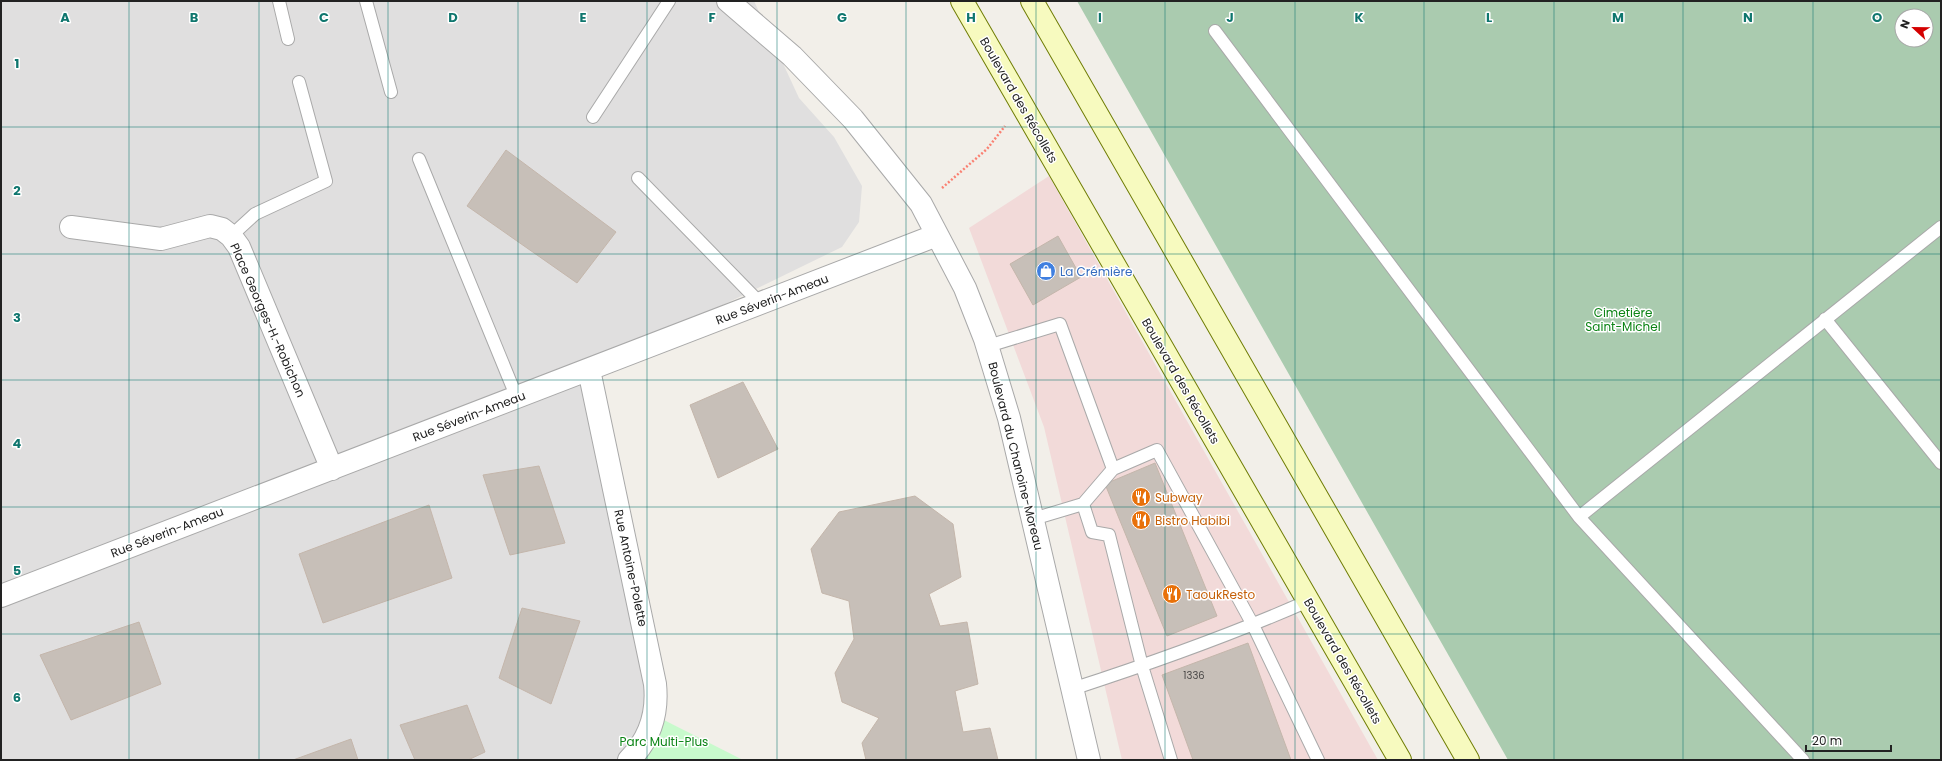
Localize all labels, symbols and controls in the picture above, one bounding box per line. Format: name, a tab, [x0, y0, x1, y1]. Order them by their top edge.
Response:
text: A	[60, 8, 70, 27]
text: B	[190, 8, 199, 27]
text: C	[319, 8, 329, 27]
text: D	[448, 8, 458, 27]
text: E	[579, 8, 587, 27]
text: F	[708, 8, 716, 27]
text: G	[837, 8, 847, 27]
text: H	[966, 8, 976, 27]
text: I	[1098, 8, 1102, 27]
text: J	[1226, 8, 1234, 27]
text: K	[1354, 8, 1364, 27]
text: L	[1486, 8, 1492, 27]
text: M	[1612, 8, 1624, 27]
text: N	[1743, 8, 1753, 27]
text: O	[1872, 8, 1882, 27]
north arrow	[1894, 8, 1934, 48]
text: N	[1896, 17, 1914, 31]
street label: Boulevard des Récollets	[976, 34, 1062, 166]
text: 1	[15, 54, 19, 73]
text: 2	[13, 181, 21, 200]
street label: Place Georges-H.-Robichon	[226, 240, 310, 400]
shop icon: La Crémière	[1035, 260, 1057, 282]
place label: La Crémière	[1060, 263, 1132, 280]
street label: Rue Séverin-Ameau	[713, 270, 831, 328]
park label: Cimetière Saint-Michel	[1585, 304, 1661, 335]
text: 3	[13, 308, 21, 327]
street label: Boulevard des Récollets	[1138, 315, 1224, 447]
street label: Boulevard du Chanoine-Moreau	[984, 360, 1048, 552]
street label: Rue Séverin-Ameau	[410, 387, 528, 445]
text: 4	[13, 434, 22, 453]
restaurant icon: Subway	[1130, 486, 1152, 508]
place label: Subway	[1155, 489, 1203, 506]
street label: Rue Séverin-Ameau	[108, 503, 226, 561]
street label: Rue Antoine-Polette	[610, 508, 652, 628]
restaurant icon: Bistro Habibi	[1130, 509, 1152, 531]
place label: Bistro Habibi	[1155, 512, 1230, 529]
text: 5	[13, 561, 21, 580]
restaurant icon: TaoukResto	[1161, 583, 1183, 605]
place label: TaoukResto	[1186, 586, 1256, 603]
street label: Boulevard des Récollets	[1300, 595, 1386, 727]
house number: 1336	[1183, 668, 1205, 683]
text: 6	[13, 688, 21, 707]
scale bar	[1806, 727, 1891, 753]
text: 20 m	[1812, 732, 1842, 749]
park label: Parc Multi-Plus	[620, 733, 708, 750]

